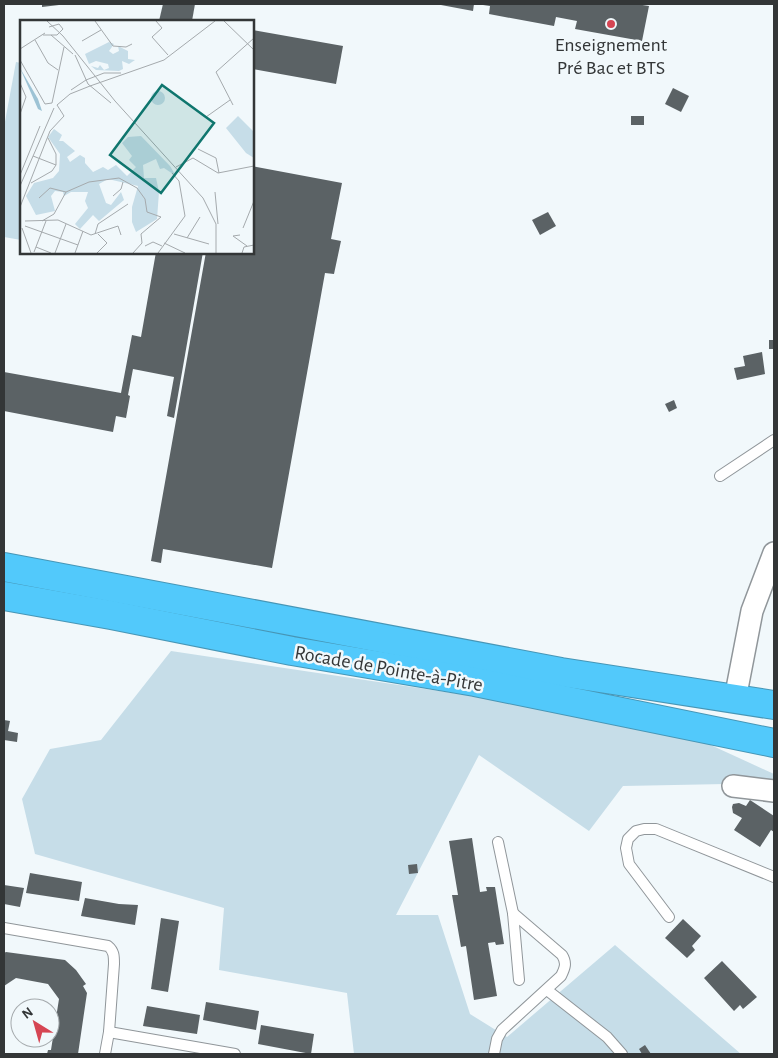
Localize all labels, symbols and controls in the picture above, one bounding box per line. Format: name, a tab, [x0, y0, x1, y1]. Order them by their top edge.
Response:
marker: Enseignement Pré Bac et BTS	[605, 18, 617, 30]
inset map	[20, 20, 254, 254]
place label: Enseignement Pré Bac et BTS	[555, 35, 668, 78]
street label: Rocade de Pointe-à-Pitre	[293, 643, 484, 695]
north arrow	[10, 998, 60, 1048]
text: N	[20, 1005, 36, 1022]

